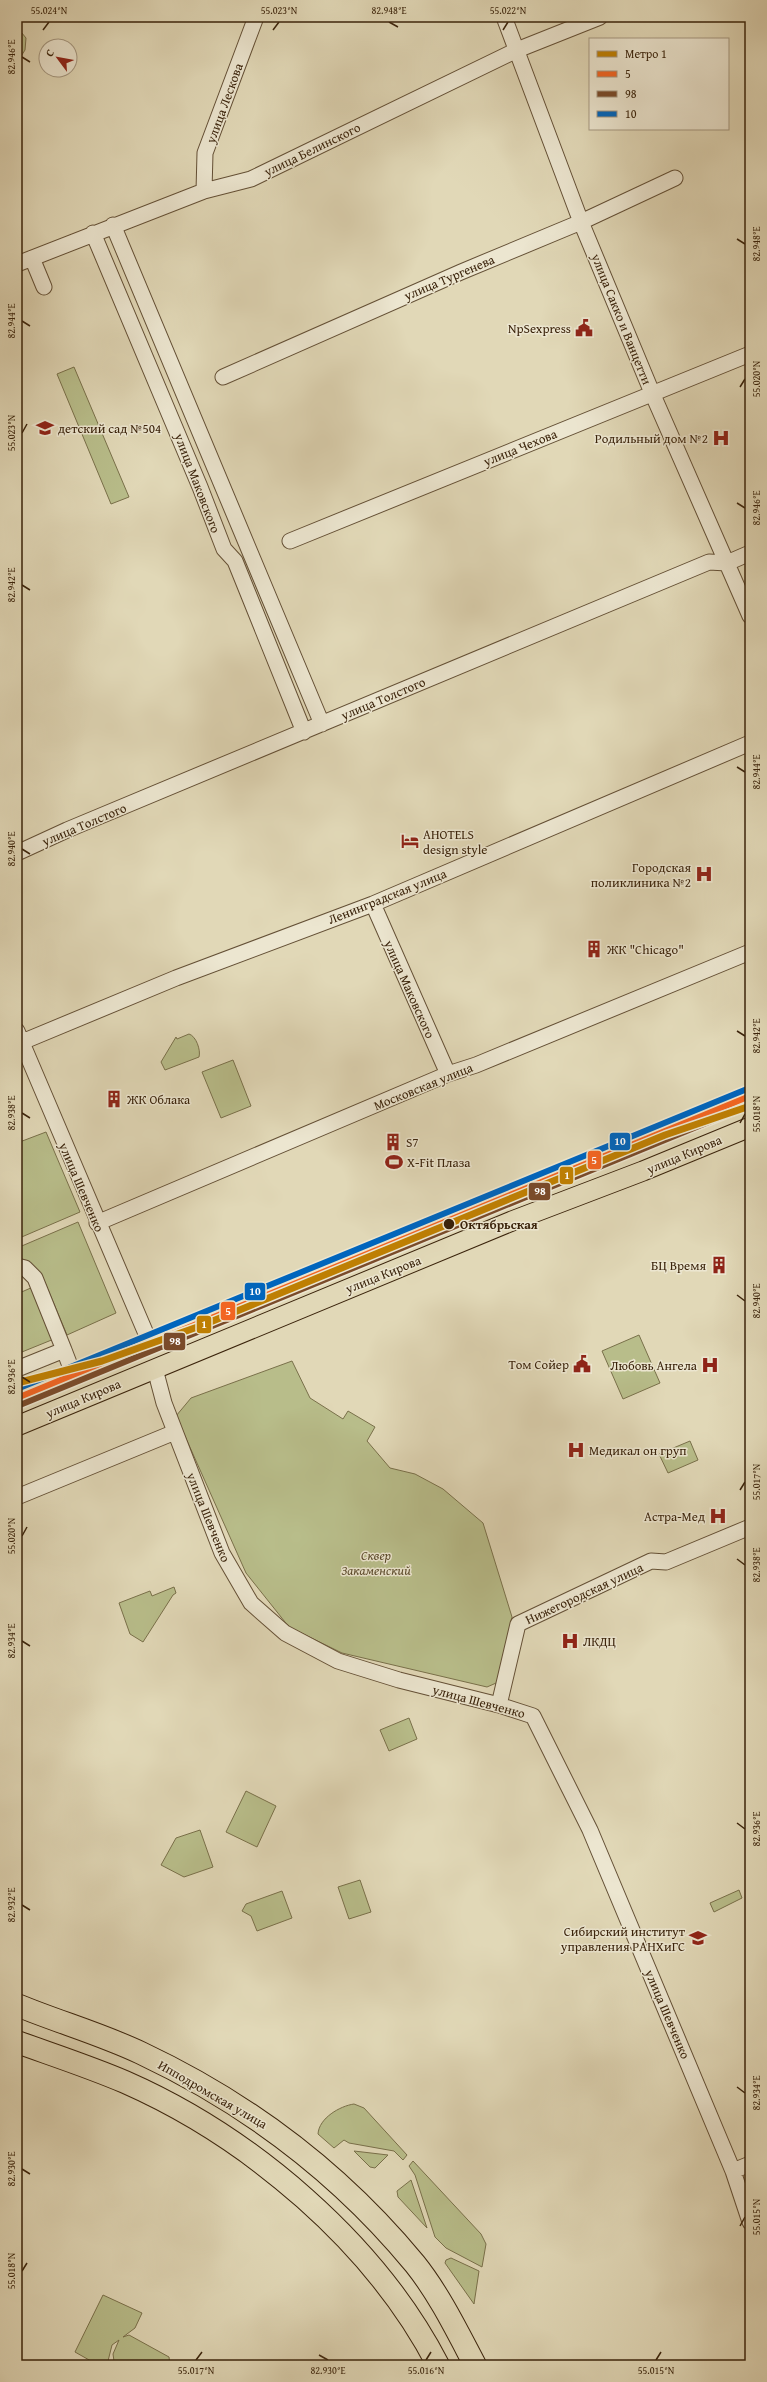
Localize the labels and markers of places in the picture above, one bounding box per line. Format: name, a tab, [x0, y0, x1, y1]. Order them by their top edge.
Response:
public building icon: NpSexpress	[574, 318, 594, 338]
place label: NpSexpress	[508, 319, 571, 338]
school or university icon: детский сад №504	[35, 418, 55, 438]
place label: детский сад №504	[58, 419, 161, 438]
hospital icon: Родильный дом №2	[711, 428, 731, 448]
place label: Родильный дом №2	[595, 429, 708, 448]
place label: AHOTELS design style	[423, 825, 487, 859]
hotel icon: AHOTELS design style	[400, 831, 420, 851]
place label: Городская поликлиника №2	[591, 858, 691, 892]
hospital icon: Городская поликлиника №2	[694, 864, 714, 884]
building icon: ЖК "Chicago"	[584, 939, 604, 959]
place label: ЖК "Chicago"	[606, 940, 684, 959]
building icon: ЖК Облака	[104, 1089, 124, 1109]
place label: ЖК Облака	[126, 1090, 191, 1109]
building icon: S7	[383, 1132, 403, 1152]
place label: S7	[406, 1133, 419, 1152]
sports icon: X-Fit Плаза	[384, 1152, 404, 1172]
place label: X-Fit Плаза	[407, 1153, 471, 1172]
place label: Октябрьская	[460, 1215, 538, 1234]
marker: Октябрьская	[442, 1217, 456, 1231]
building icon: БЦ Время	[709, 1255, 729, 1275]
place label: БЦ Время	[651, 1256, 706, 1275]
public building icon: Том Сойер	[572, 1354, 592, 1374]
place label: Том Сойер	[508, 1355, 569, 1374]
hospital icon: Любовь Ангела	[700, 1355, 720, 1375]
place label: Любовь Ангела	[610, 1356, 698, 1375]
hospital icon: Медикал он груп	[566, 1440, 586, 1460]
place label: Медикал он груп	[589, 1441, 687, 1460]
hospital icon: Астра-Мед	[708, 1506, 728, 1526]
place label: Астра-Мед	[644, 1507, 705, 1526]
hospital icon: ЛКДЦ	[560, 1631, 580, 1651]
place label: ЛКДЦ	[583, 1632, 617, 1651]
place label: Сибирский институт управления РАНХиГС	[560, 1922, 686, 1956]
school or university icon: Сибирский институт управления РАНХиГС	[688, 1928, 708, 1948]

